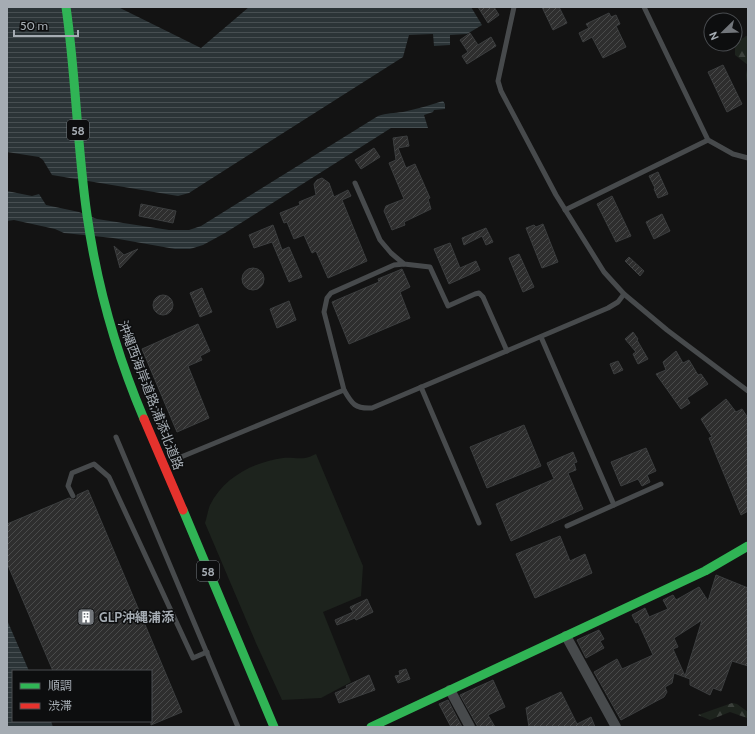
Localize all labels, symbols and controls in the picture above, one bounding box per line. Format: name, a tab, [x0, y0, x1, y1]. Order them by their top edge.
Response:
scale bar	[14, 12, 78, 38]
north arrow	[703, 12, 743, 52]
text: 50 m	[20, 18, 48, 33]
text: N	[706, 30, 722, 42]
road number: 58	[67, 120, 89, 140]
street label: 沖縄西海岸道路;浦添北道路	[115, 318, 187, 472]
road number: 58	[197, 561, 219, 581]
building icon: GLP沖縄浦添	[76, 607, 96, 627]
place label: GLP沖縄浦添	[99, 609, 175, 625]
legend	[12, 670, 152, 722]
text: 順調	[48, 678, 72, 693]
text: 渋滞	[48, 698, 72, 713]

